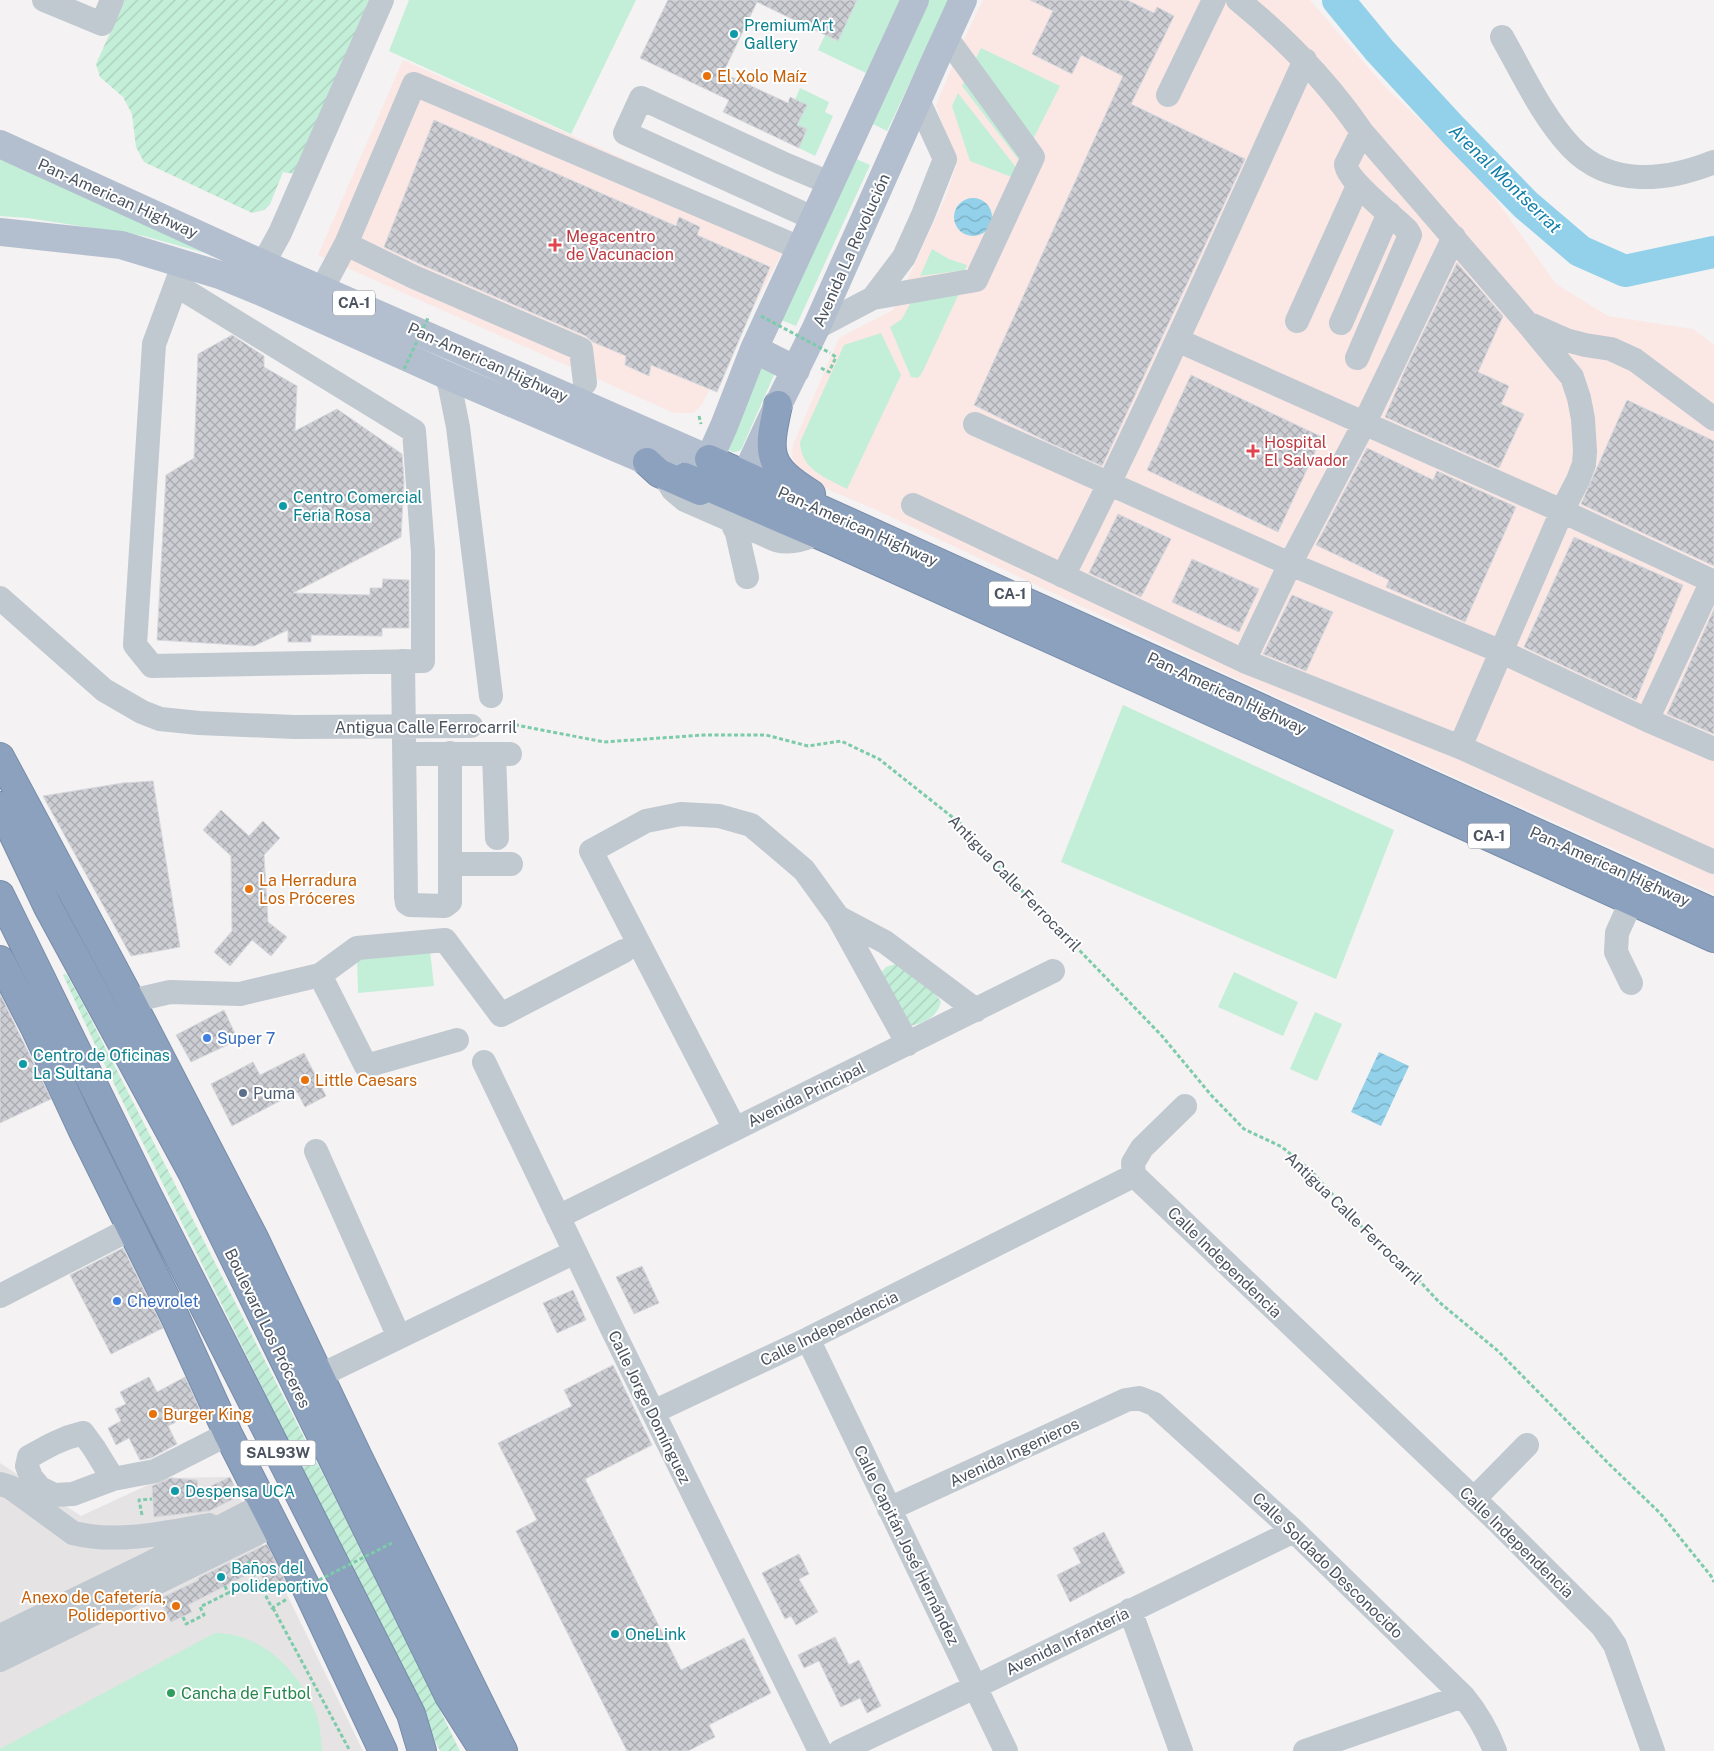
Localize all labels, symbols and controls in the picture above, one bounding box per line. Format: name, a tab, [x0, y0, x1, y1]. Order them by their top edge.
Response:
place label: PremiumArt Gallery	[744, 16, 834, 53]
marker: PremiumArt Gallery	[728, 28, 740, 40]
place label: El Xolo Maíz	[717, 67, 807, 86]
marker: El Xolo Maíz	[701, 70, 713, 82]
water label: Arenal Montserrat	[1445, 120, 1566, 237]
street label: Pan-American Highway	[35, 155, 201, 243]
street label: Avenida La Revolución	[809, 171, 894, 330]
place label: Megacentro de Vacunacion	[566, 227, 674, 264]
marker: Megacentro de Vacunacion	[548, 238, 562, 252]
road number: CA-1	[333, 290, 375, 316]
street label: Pan-American Highway	[405, 319, 571, 407]
place label: Hospital El Salvador	[1264, 433, 1348, 470]
marker: Hospital El Salvador	[1246, 444, 1260, 458]
street label: Pan-American Highway	[775, 483, 941, 571]
place label: Centro Comercial Feria Rosa	[293, 488, 423, 525]
marker: Centro Comercial Feria Rosa	[277, 500, 289, 512]
road number: CA-1	[989, 582, 1031, 606]
street label: Pan-American Highway	[1144, 648, 1310, 739]
street label: Antigua Calle Ferrocarril	[335, 718, 517, 737]
street label: Antigua Calle Ferrocarril	[944, 811, 1085, 956]
street label: Pan-American Highway	[1527, 823, 1693, 911]
road number: CA-1	[1468, 824, 1510, 848]
place label: La Herradura Los Próceres	[259, 871, 357, 908]
marker: La Herradura Los Próceres	[243, 883, 255, 895]
place label: Super 7	[217, 1029, 275, 1048]
marker: Super 7	[201, 1032, 213, 1044]
place label: Centro de Oficinas La Sultana	[33, 1046, 170, 1083]
marker: Centro de Oficinas La Sultana	[17, 1058, 29, 1070]
street label: Avenida Principal	[744, 1058, 868, 1131]
place label: Little Caesars	[315, 1071, 417, 1090]
marker: Little Caesars	[299, 1074, 311, 1086]
place label: Puma	[253, 1084, 295, 1103]
marker: Puma	[237, 1087, 249, 1099]
street label: Antigua Calle Ferrocarril	[1281, 1148, 1426, 1289]
street label: Calle Independencia	[1164, 1203, 1286, 1322]
street label: Boulevard Los Próceres	[221, 1245, 314, 1411]
street label: Calle Independencia	[757, 1287, 901, 1370]
place label: Chevrolet	[127, 1292, 199, 1311]
marker: Chevrolet	[111, 1295, 123, 1307]
street label: Calle Jorge Domínguez	[604, 1327, 695, 1487]
place label: Burger King	[163, 1405, 252, 1424]
marker: Burger King	[147, 1408, 159, 1420]
street label: Avenida Ingenieros	[946, 1414, 1082, 1491]
road number: SAL93W	[240, 1440, 316, 1466]
street label: Calle Capitán José Hernández	[850, 1442, 963, 1649]
place label: Despensa UCA	[185, 1482, 295, 1501]
street label: Calle Independencia	[1456, 1483, 1578, 1602]
marker: Despensa UCA	[169, 1485, 181, 1497]
street label: Calle Soldado Desconocido	[1248, 1488, 1407, 1642]
place label: Baños del polideportivo	[231, 1559, 329, 1596]
marker: Baños del polideportivo	[215, 1571, 227, 1583]
place label: Anexo de Cafetería, Polideportivo	[21, 1588, 166, 1625]
marker: Anexo de Cafetería, Polideportivo	[170, 1600, 182, 1612]
street label: Avenida Infantería	[1003, 1603, 1132, 1679]
place label: OneLink	[625, 1625, 686, 1644]
marker: OneLink	[609, 1628, 621, 1640]
place label: Cancha de Futbol	[181, 1684, 311, 1703]
marker: Cancha de Futbol	[165, 1687, 177, 1699]

